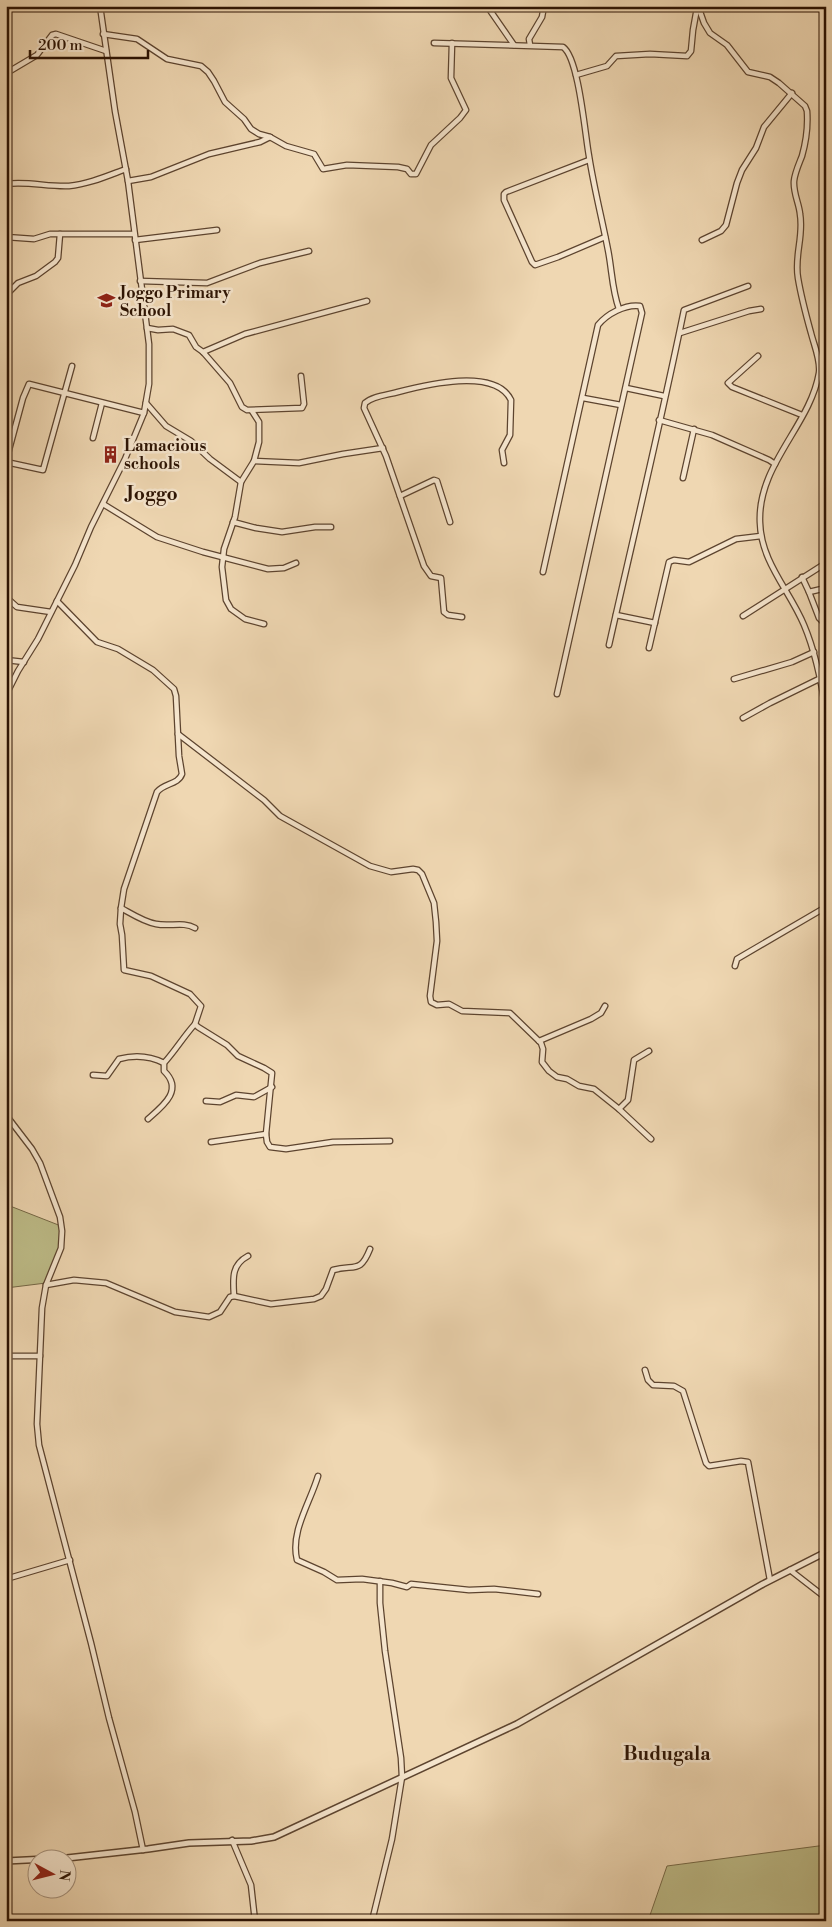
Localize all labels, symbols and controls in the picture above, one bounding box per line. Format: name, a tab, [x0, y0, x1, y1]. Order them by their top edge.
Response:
scale bar	[30, 28, 148, 60]
text: 200 m	[38, 36, 83, 55]
place label: Joggo Primary School	[118, 283, 231, 321]
school or university icon: Joggo Primary School	[96, 291, 116, 311]
place label: Lamacious schools	[124, 436, 206, 474]
building icon: Lamacious schools	[100, 444, 120, 464]
district label: Joggo	[123, 482, 178, 506]
district label: Budugala	[623, 1742, 711, 1766]
north arrow	[28, 1850, 78, 1900]
text: N	[54, 1869, 74, 1882]

